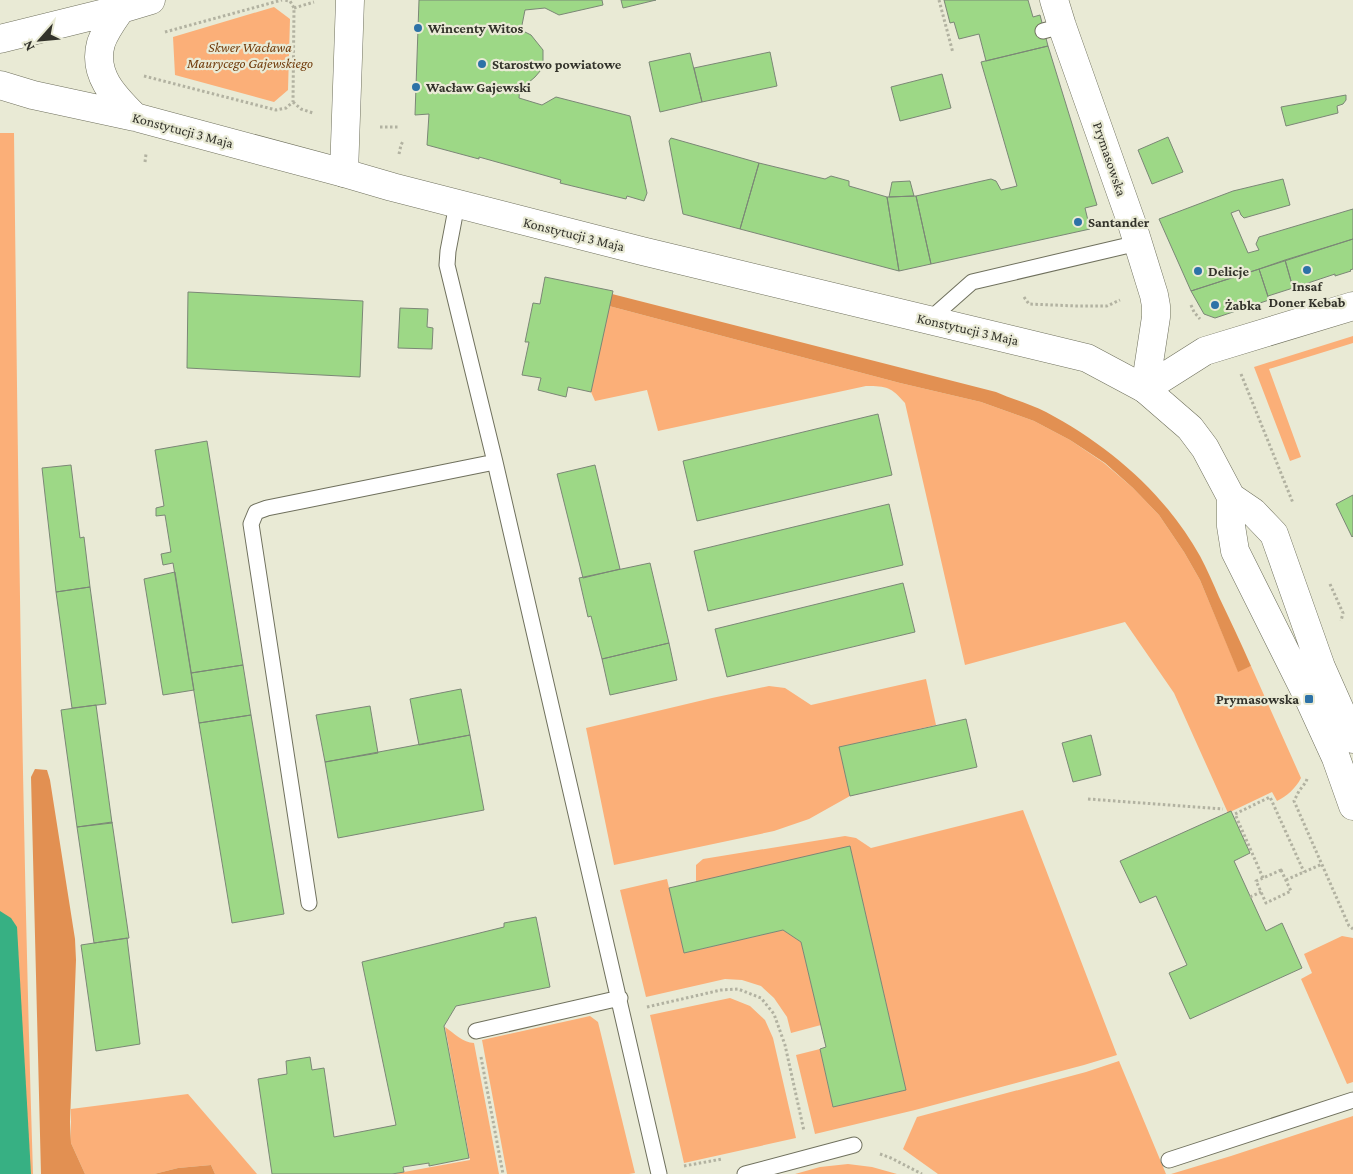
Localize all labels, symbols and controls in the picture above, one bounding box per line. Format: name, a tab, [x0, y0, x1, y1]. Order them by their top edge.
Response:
north arrow	[15, 15, 65, 65]
place label: Wincenty Witos	[427, 20, 524, 36]
marker: Wincenty Witos	[412, 22, 424, 34]
text: N	[19, 38, 38, 54]
park label: Skwer Wacława Maurycego Gajewskiego	[186, 39, 313, 72]
place label: Starostwo powiatowe	[492, 56, 622, 72]
marker: Starostwo powiatowe	[476, 58, 488, 70]
place label: Wacław Gajewski	[425, 79, 531, 96]
marker: Wacław Gajewski	[410, 81, 422, 93]
street label: Konstytucji 3 Maja	[131, 109, 236, 152]
street label: Prymasowska	[1090, 120, 1130, 199]
street label: Konstytucji 3 Maja	[521, 214, 627, 255]
place label: Santander	[1088, 214, 1150, 230]
marker: Santander	[1072, 216, 1084, 228]
place label: Delicje	[1208, 263, 1250, 280]
marker: Insaf Doner Kebab	[1301, 264, 1313, 276]
marker: Delicje	[1192, 265, 1204, 277]
place label: Insaf Doner Kebab	[1268, 278, 1346, 310]
place label: Żabka	[1225, 297, 1262, 313]
marker: Żabka	[1209, 299, 1221, 311]
street label: Konstytucji 3 Maja	[915, 310, 1021, 350]
place label: Prymasowska	[1216, 691, 1299, 707]
marker: Prymasowska	[1303, 693, 1315, 705]

